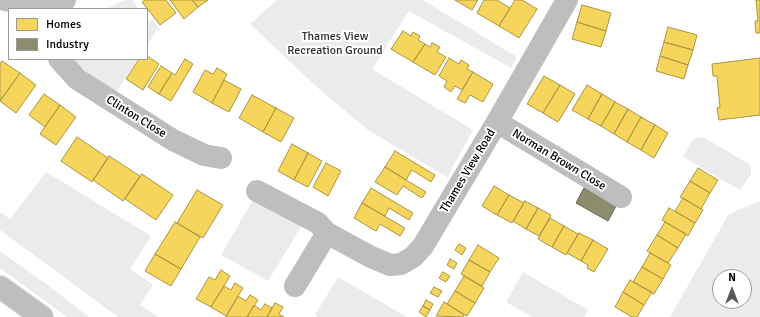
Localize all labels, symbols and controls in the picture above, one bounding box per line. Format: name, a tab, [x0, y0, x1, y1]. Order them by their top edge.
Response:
legend	[8, 8, 148, 60]
text: Homes	[46, 17, 81, 32]
park label: Thames View Recreation Ground	[287, 30, 383, 58]
text: Industry	[46, 37, 89, 52]
street label: Clinton Close	[103, 93, 169, 141]
street label: Norman Brown Close	[509, 126, 609, 194]
street label: Thames View Road	[437, 127, 499, 215]
north arrow	[712, 269, 752, 309]
text: N	[728, 271, 736, 284]

